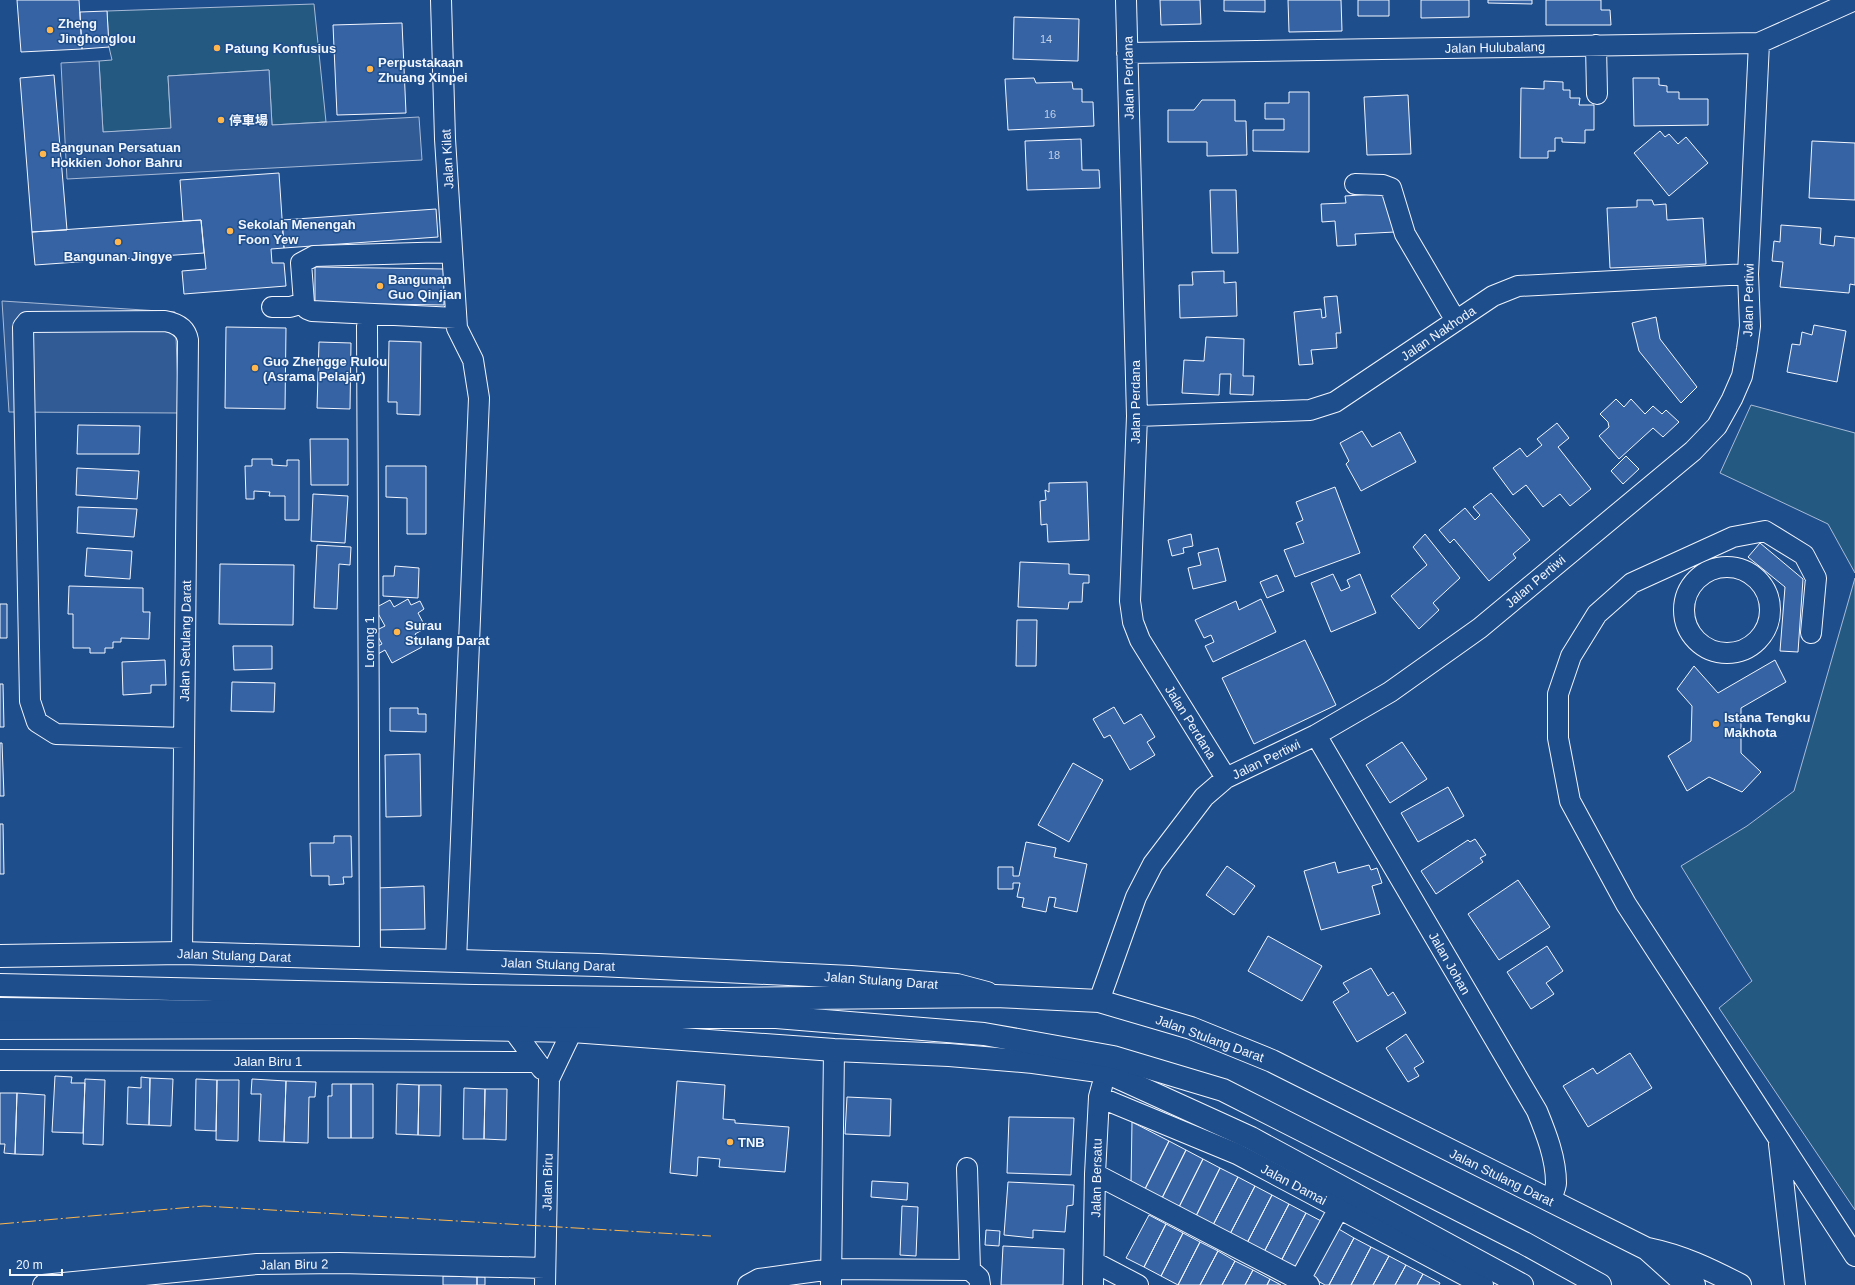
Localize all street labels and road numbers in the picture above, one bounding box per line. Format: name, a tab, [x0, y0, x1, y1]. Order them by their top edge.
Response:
street label: Jalan Perdana	[1120, 35, 1137, 120]
street label: Jalan Hulubalang	[1445, 39, 1545, 56]
street label: Jalan Kilat	[438, 128, 457, 189]
street label: Jalan Pertiwi	[1740, 263, 1757, 337]
street label: Jalan Nakhoda	[1398, 303, 1479, 364]
street label: Jalan Perdana	[1128, 359, 1143, 444]
street label: Jalan Pertiwi	[1502, 552, 1568, 611]
street label: Jalan Setulang Darat	[177, 580, 194, 702]
street label: Lorong 1	[362, 616, 377, 668]
street label: Jalan Perdana	[1162, 683, 1220, 762]
street label: Jalan Pertiwi	[1230, 737, 1303, 782]
street label: Jalan Johan	[1426, 929, 1474, 997]
street label: Jalan Stulang Darat	[177, 946, 292, 965]
street label: Jalan Stulang Darat	[501, 955, 616, 974]
street label: Jalan Stulang Darat	[823, 969, 939, 992]
street label: Jalan Stulang Darat	[1154, 1012, 1266, 1065]
street label: Jalan Biru 1	[234, 1054, 302, 1069]
street label: Jalan Bersatu	[1088, 1138, 1105, 1218]
street label: Jalan Stulang Darat	[1447, 1146, 1557, 1209]
street label: Jalan Biru	[539, 1153, 556, 1211]
street label: Jalan Damai	[1258, 1161, 1329, 1208]
street label: Jalan Biru 2	[260, 1256, 328, 1273]

